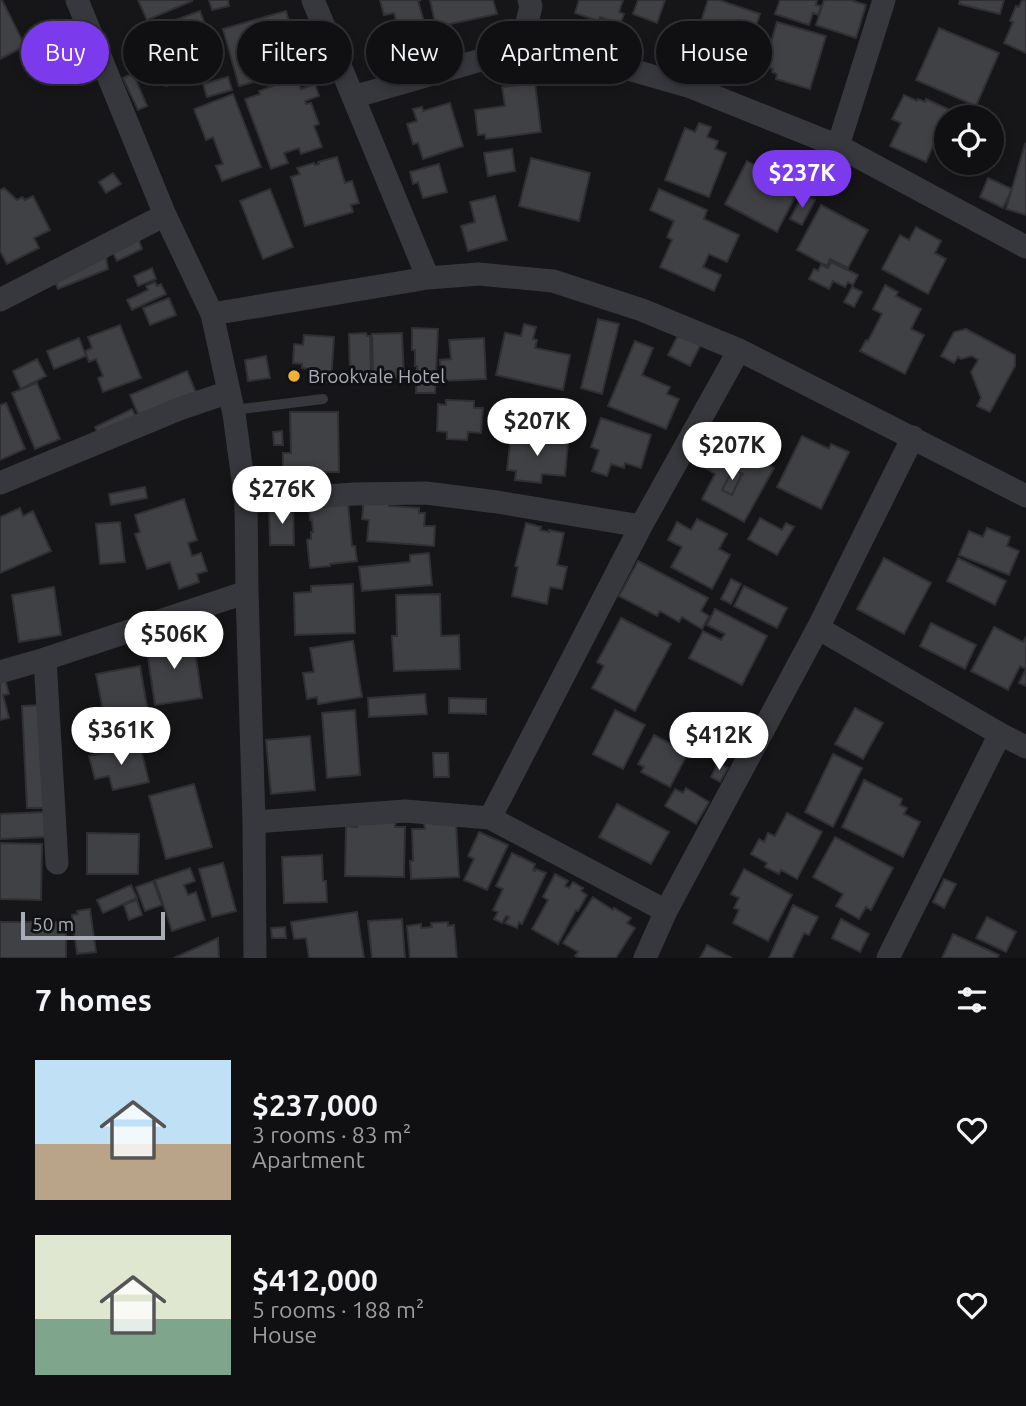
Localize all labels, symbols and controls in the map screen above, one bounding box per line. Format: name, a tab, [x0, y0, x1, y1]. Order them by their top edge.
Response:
chip: Buy	[21, 21, 109, 84]
chip: Rent	[123, 21, 223, 84]
chip: Filters	[237, 21, 352, 84]
chip: New	[366, 21, 463, 84]
chip: Apartment	[477, 21, 642, 84]
chip: House	[656, 21, 772, 84]
map controls	[934, 105, 1004, 175]
button: locate	[934, 105, 1004, 175]
pin: $237K	[753, 150, 851, 210]
text: $237K	[768, 160, 836, 185]
place label: Brookvale Hotel	[308, 365, 445, 387]
marker: Brookvale Hotel	[286, 368, 302, 384]
pin: $207K	[488, 398, 586, 458]
text: $207K	[503, 408, 571, 433]
pin: $207K	[683, 422, 781, 482]
text: $207K	[698, 432, 766, 457]
pin: $276K	[233, 466, 331, 526]
text: $276K	[248, 476, 316, 501]
pin: $506K	[125, 612, 223, 671]
text: $506K	[140, 621, 208, 646]
pin: $361K	[72, 708, 170, 767]
pin: $412K	[670, 712, 768, 772]
text: $361K	[87, 717, 155, 742]
text: $412K	[685, 722, 753, 747]
scale bar	[21, 909, 164, 941]
text: 50 m	[32, 913, 74, 935]
icon: filters	[953, 981, 991, 1019]
text: 7 homes	[35, 983, 152, 1017]
icon: home	[91, 1088, 175, 1172]
text: $237,000	[252, 1088, 378, 1122]
icon: heart	[953, 1111, 991, 1149]
text: 3 rooms · 83 m²	[252, 1122, 411, 1147]
text: Apartment	[252, 1147, 365, 1172]
icon: home	[91, 1263, 175, 1347]
text: $412,000	[252, 1263, 378, 1297]
icon: heart	[953, 1286, 991, 1324]
text: 5 rooms · 188 m²	[252, 1297, 424, 1322]
text: House	[252, 1322, 317, 1347]

